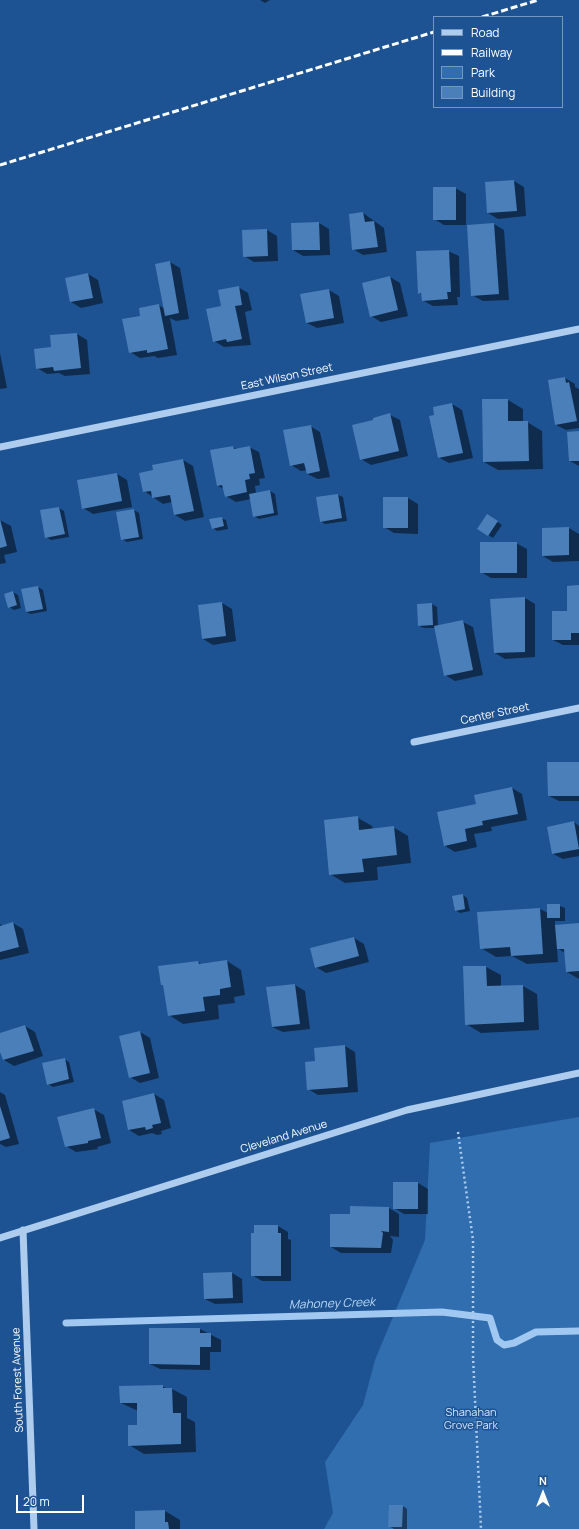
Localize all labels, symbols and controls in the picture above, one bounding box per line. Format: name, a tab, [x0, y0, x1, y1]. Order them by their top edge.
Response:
legend	[433, 16, 563, 108]
text: Road	[471, 24, 499, 41]
text: Railway	[471, 44, 512, 61]
text: Park	[471, 64, 495, 81]
text: Building	[471, 84, 515, 101]
street label: East Wilson Street	[240, 361, 334, 393]
street label: Center Street	[460, 700, 530, 728]
street label: Cleveland Avenue	[239, 1118, 329, 1156]
water label: Mahoney Creek	[289, 1295, 375, 1313]
street label: South Forest Avenue	[10, 1327, 26, 1433]
park label: Shanahan Grove Park	[444, 1406, 498, 1432]
north arrow	[523, 1473, 563, 1513]
text: N	[539, 1473, 547, 1488]
scale bar	[18, 1487, 86, 1513]
text: 20 m	[23, 1493, 50, 1510]

